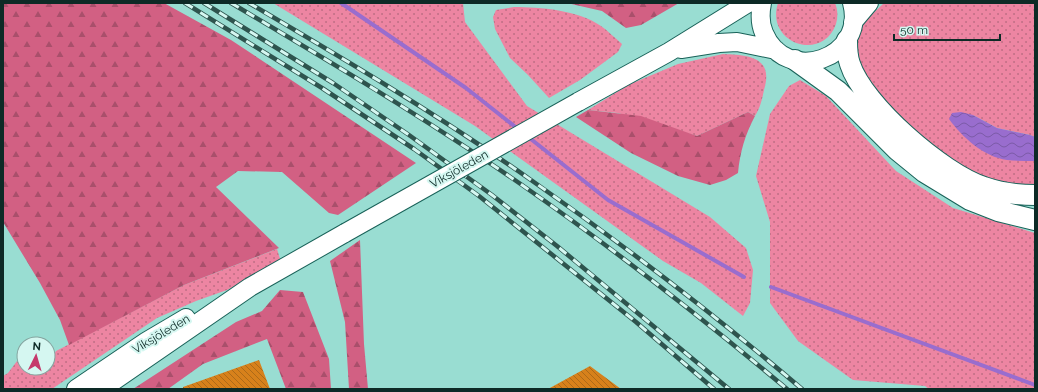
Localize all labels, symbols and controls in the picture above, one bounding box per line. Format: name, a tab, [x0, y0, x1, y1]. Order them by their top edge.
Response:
scale bar	[894, 16, 1000, 42]
text: 50 m	[900, 23, 928, 37]
street label: Viksjöleden	[427, 147, 491, 191]
street label: Viksjöleden	[130, 311, 192, 357]
north arrow	[16, 336, 56, 376]
text: N	[32, 340, 42, 353]

